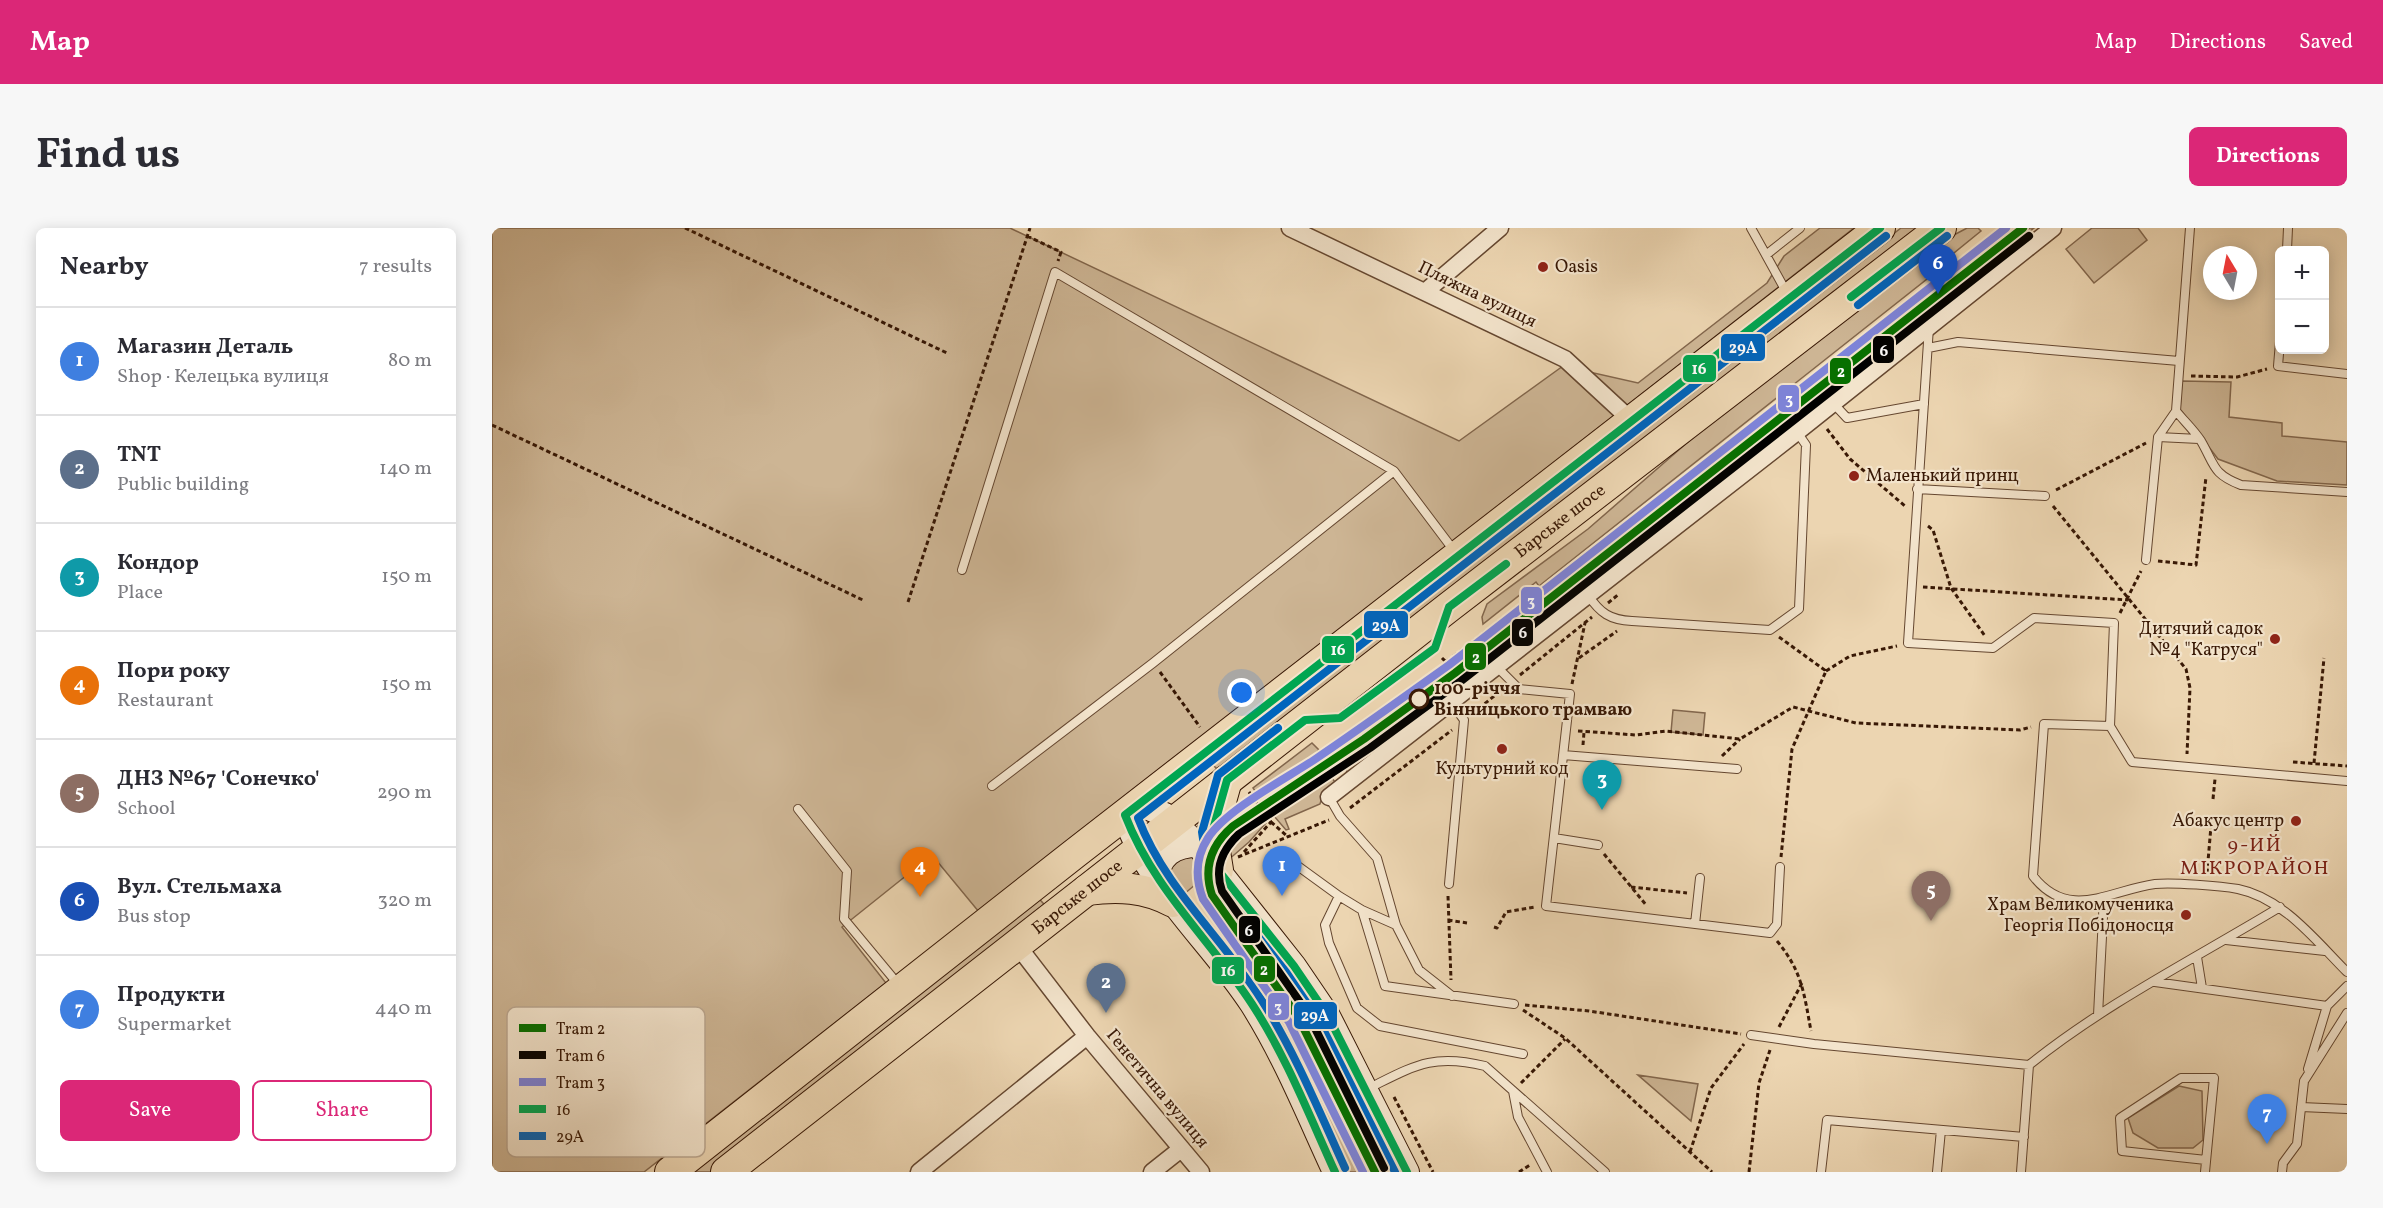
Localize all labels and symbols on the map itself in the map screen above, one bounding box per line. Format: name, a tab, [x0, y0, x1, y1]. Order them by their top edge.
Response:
pin: 6	[1918, 244, 1958, 294]
north arrow	[2203, 246, 2257, 300]
street label: Пляжна вулиця	[1413, 255, 1541, 335]
place label: Oasis	[1555, 255, 1598, 280]
marker: Oasis	[1536, 260, 1550, 274]
line badge: 29А	[1720, 333, 1766, 362]
line badge: 6	[1872, 335, 1895, 364]
text: 29А	[1729, 338, 1758, 360]
text: 6	[1880, 341, 1889, 363]
line badge: 16	[1682, 354, 1717, 383]
line badge: 2	[1829, 357, 1852, 385]
text: 16	[1691, 359, 1707, 381]
text: 2	[1837, 362, 1845, 384]
line badge: 3	[1777, 384, 1800, 413]
text: 3	[1785, 389, 1793, 411]
place label: Маленький принц	[1866, 464, 2019, 489]
marker: Маленький принц	[1847, 469, 1861, 483]
street label: Барське шосе	[1509, 478, 1611, 565]
line badge: 3	[1520, 586, 1543, 615]
text: 3	[1527, 591, 1535, 613]
line badge: 29А	[1363, 610, 1409, 639]
text: 29А	[1372, 616, 1401, 638]
place label: Дитячий садок №4 "Катруся"	[2139, 617, 2263, 663]
line badge: 6	[1511, 618, 1534, 647]
text: 6	[1519, 623, 1528, 645]
marker: Дитячий садок №4 "Катруся"	[2268, 632, 2282, 646]
line badge: 16	[1321, 635, 1355, 664]
text: 16	[1330, 640, 1346, 662]
line badge: 2	[1464, 642, 1487, 671]
text: 2	[1472, 648, 1480, 670]
place label: 100-річчя Вінницького трамваю	[1434, 677, 1632, 723]
your location	[1227, 678, 1256, 707]
marker: 100-річчя Вінницького трамваю	[1409, 689, 1429, 709]
marker: Культурний код	[1495, 742, 1509, 756]
place label: Культурний код	[1436, 757, 1568, 782]
pin: 3	[1582, 760, 1622, 810]
place label: Абакус центр	[2172, 809, 2284, 834]
marker: Абакус центр	[2289, 814, 2303, 828]
district label: 9-ИЙ МІКРОРАЙОН	[2180, 832, 2330, 883]
pin: 1	[1262, 846, 1302, 896]
pin: 4	[900, 848, 940, 897]
street label: Барське шосе	[1027, 854, 1128, 941]
pin: 5	[1912, 872, 1950, 921]
place label: Храм Великомученика Георгія Побідоносця	[1987, 893, 2174, 939]
marker: Храм Великомученика Георгія Побідоносця	[2179, 908, 2193, 922]
line badge: 6	[1238, 915, 1261, 944]
text: 6	[1245, 921, 1254, 943]
line badge: 2	[1253, 955, 1276, 983]
line badge: 16	[1211, 956, 1245, 985]
text: 2	[1260, 960, 1268, 982]
text: 16	[1220, 961, 1236, 983]
pin: 2	[1086, 964, 1126, 1013]
line badge: 3	[1267, 992, 1290, 1021]
text: 3	[1274, 997, 1282, 1019]
line badge: 29А	[1293, 1001, 1338, 1030]
text: 29А	[1301, 1006, 1330, 1028]
legend	[507, 1007, 705, 1157]
text: Tram 2	[556, 1019, 605, 1041]
street label: Генетична вулиця	[1100, 1024, 1214, 1154]
text: Tram 6	[556, 1046, 605, 1068]
text: Tram 3	[556, 1073, 605, 1095]
pin: 7	[2248, 1094, 2286, 1144]
text: 16	[556, 1100, 570, 1122]
text: 29А	[556, 1127, 584, 1149]

